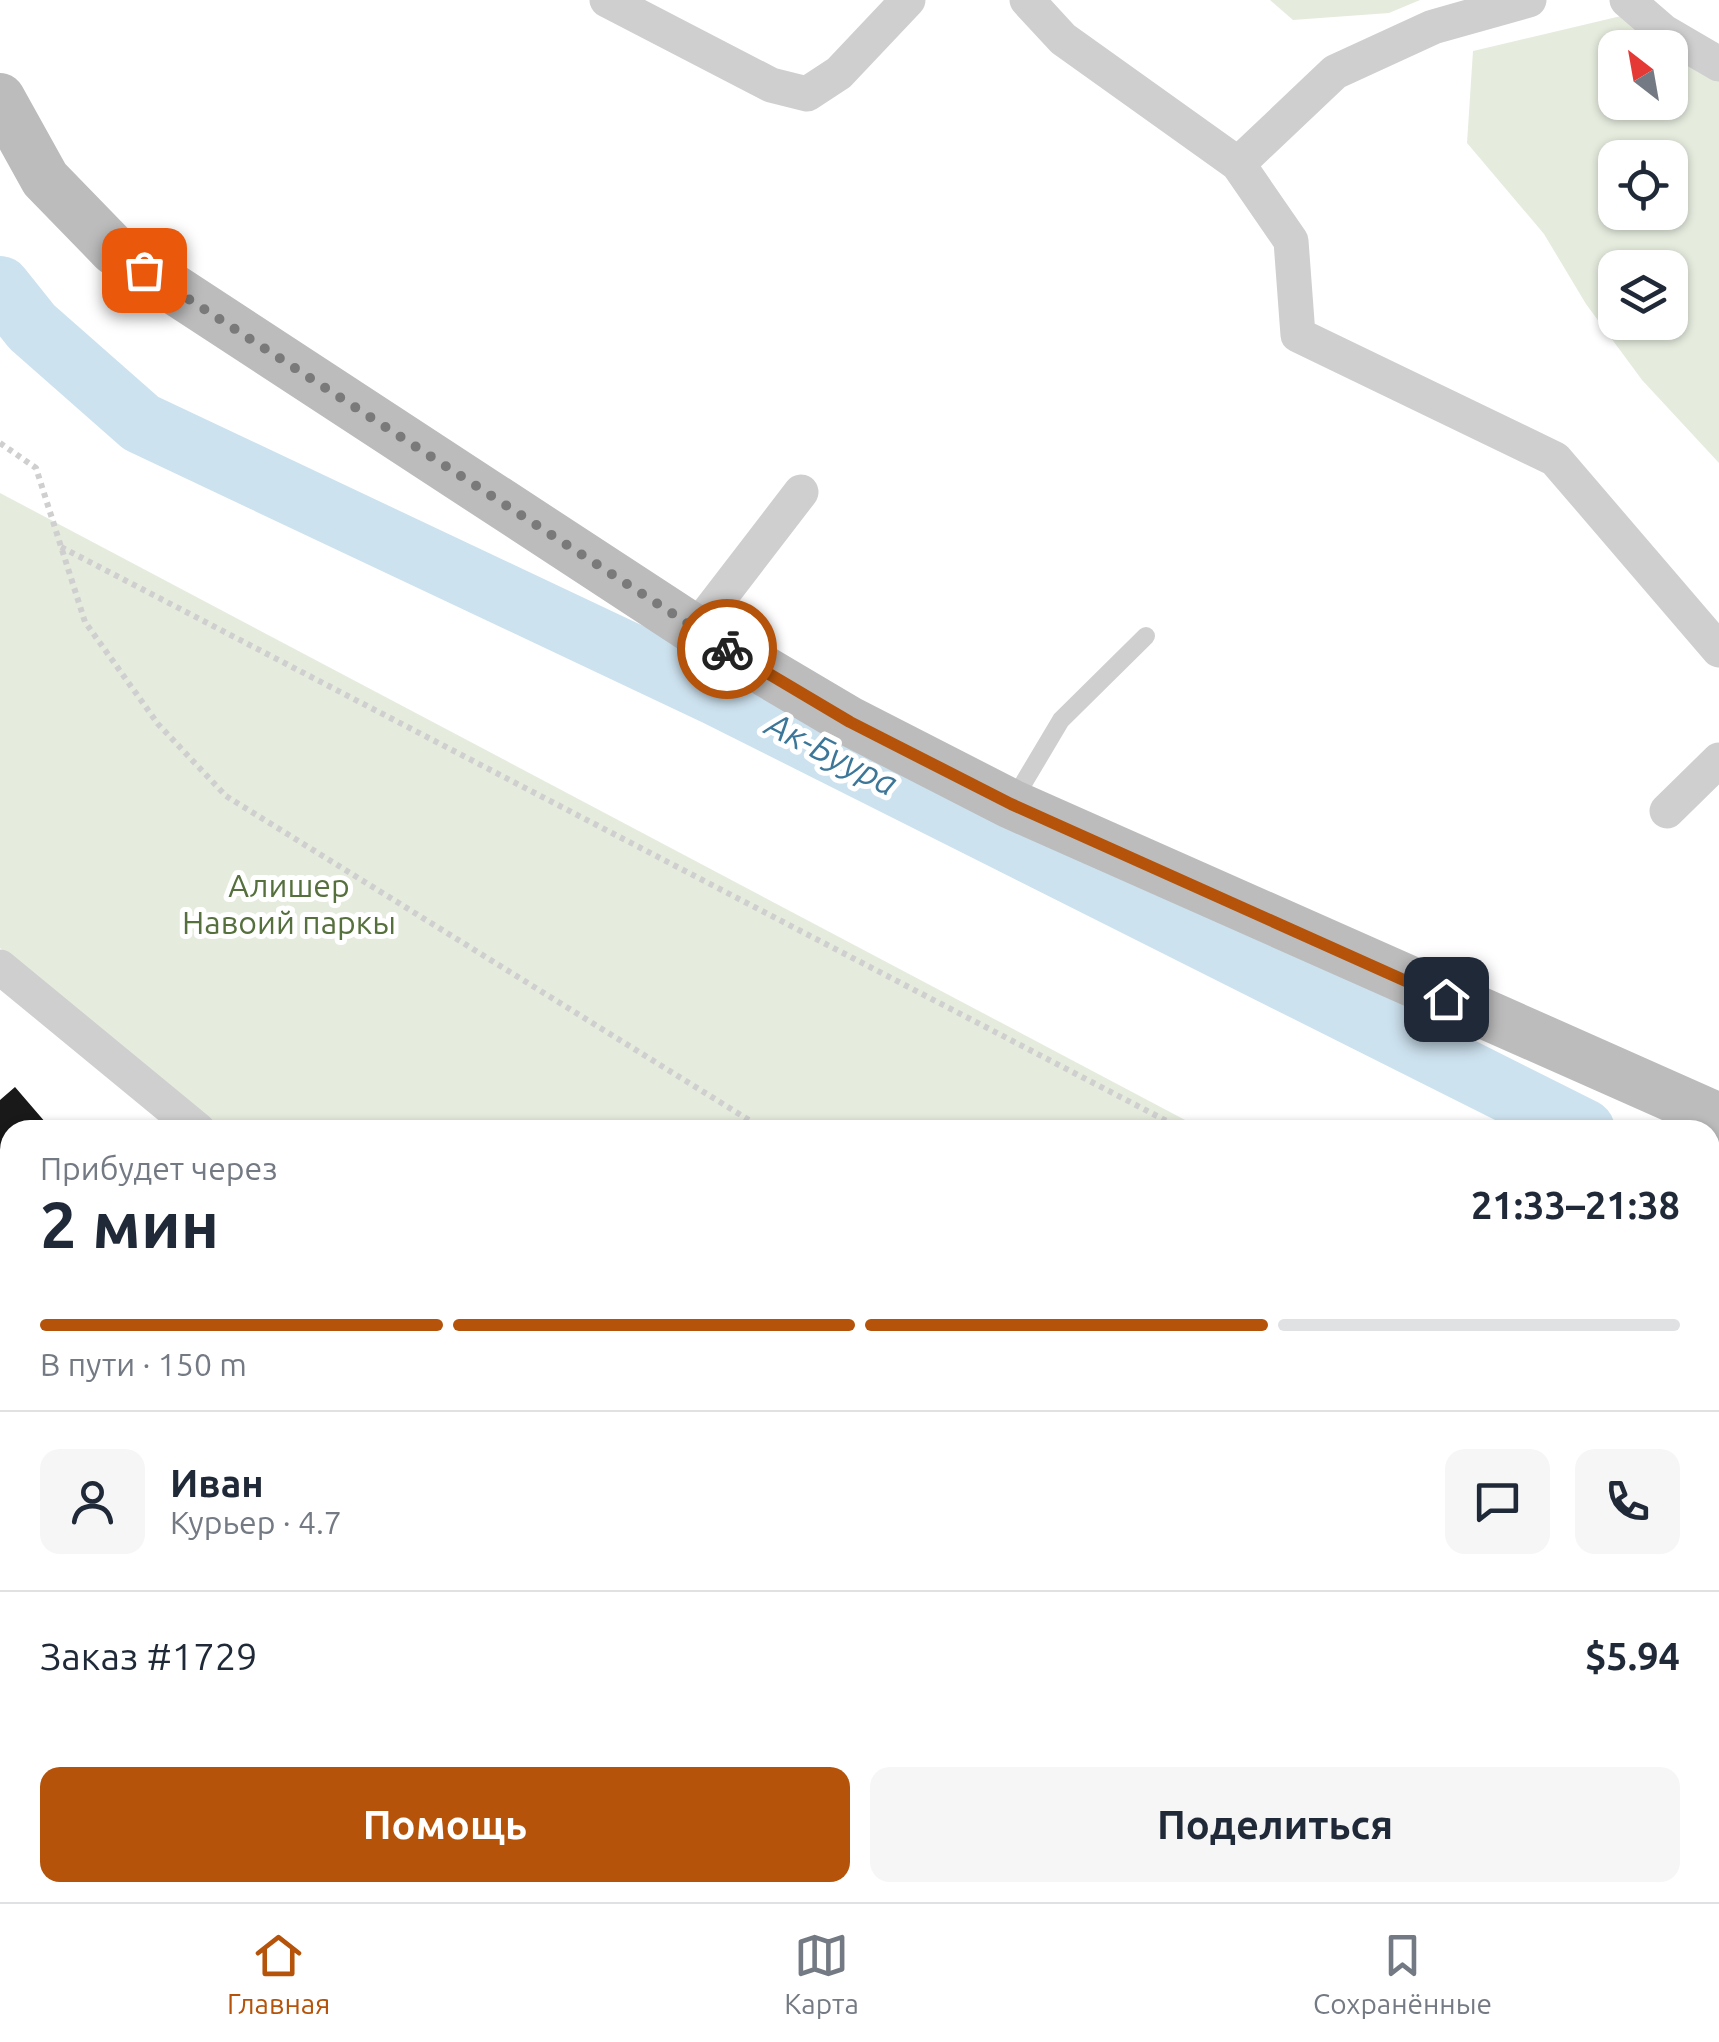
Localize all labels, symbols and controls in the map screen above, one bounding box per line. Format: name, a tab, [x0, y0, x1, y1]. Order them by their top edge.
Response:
north arrow	[1598, 30, 1688, 120]
map controls	[1598, 30, 1688, 340]
button: locate	[1598, 140, 1688, 230]
pin	[102, 228, 187, 313]
icon: bag	[117, 243, 172, 298]
button: layers	[1598, 250, 1688, 340]
courier	[677, 599, 777, 699]
icon: bike	[700, 622, 755, 677]
water label: Ак-Буура	[758, 702, 904, 803]
park label: Алишер Навоий паркы	[182, 867, 396, 940]
pin	[1404, 957, 1489, 1042]
icon: home	[1419, 972, 1474, 1027]
text: Прибудет через	[40, 1150, 278, 1186]
text: 21:33–21:38	[1471, 1184, 1680, 1226]
text: 2 мин	[40, 1187, 219, 1260]
text: В пути · 150 m	[40, 1346, 247, 1382]
button: person	[40, 1449, 145, 1554]
button: chat	[1445, 1449, 1550, 1554]
button: phone	[1575, 1449, 1680, 1554]
text: Иван	[170, 1462, 264, 1504]
text: Курьер · 4.7	[170, 1504, 342, 1540]
text: Заказ #1729	[40, 1635, 258, 1677]
text: $5.94	[1585, 1635, 1680, 1677]
button: Помощь	[40, 1767, 850, 1882]
button: Поделиться	[870, 1767, 1680, 1882]
tab: Главная	[227, 1928, 330, 2019]
tab: Карта	[784, 1928, 859, 2019]
tab: Сохранённые	[1313, 1928, 1492, 2019]

